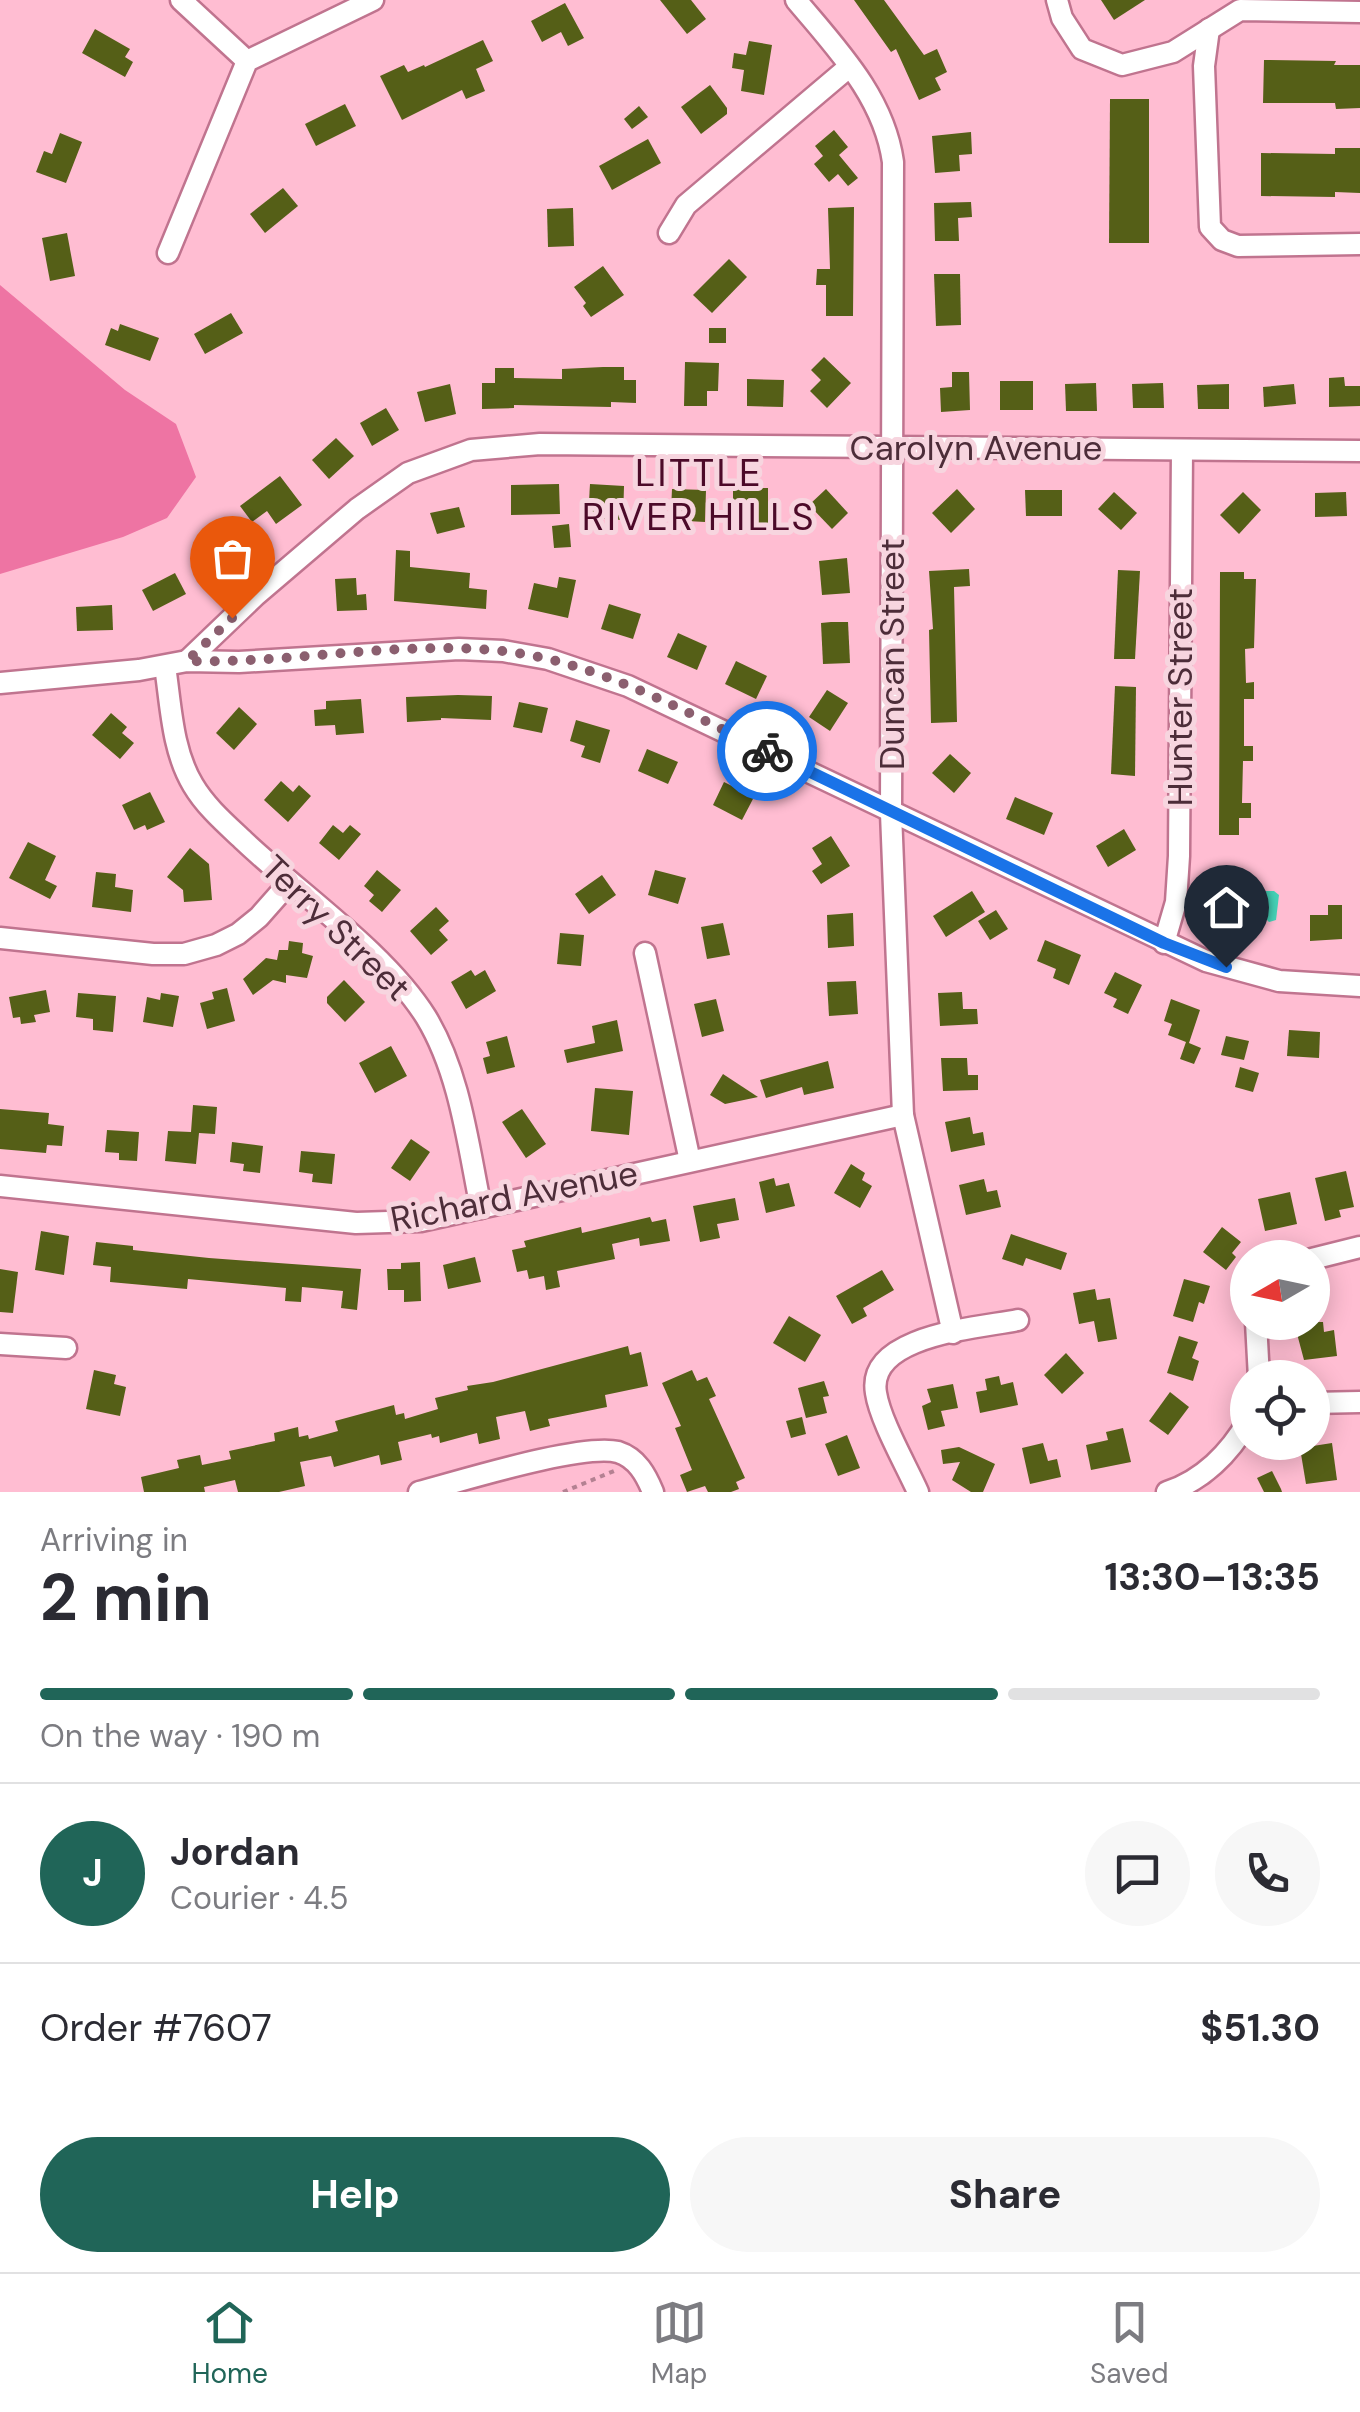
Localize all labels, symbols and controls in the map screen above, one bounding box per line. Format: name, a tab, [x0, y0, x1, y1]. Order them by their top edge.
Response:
street label: Carolyn Avenue	[850, 425, 1102, 471]
district label: LITTLE RIVER HILLS	[582, 448, 816, 542]
pin	[190, 516, 275, 619]
icon: bag	[205, 531, 260, 586]
street label: Duncan Street	[869, 538, 915, 770]
street label: Hunter Street	[1157, 588, 1203, 806]
courier	[717, 701, 817, 801]
icon: bike	[740, 724, 795, 779]
street label: Terry Street	[252, 845, 420, 1011]
pin	[1184, 865, 1269, 968]
icon: home	[1199, 880, 1254, 935]
street label: Richard Avenue	[386, 1149, 642, 1243]
north arrow	[1230, 1240, 1330, 1340]
map controls	[1230, 1240, 1330, 1460]
button: locate	[1230, 1360, 1330, 1460]
text: Arriving in	[40, 1519, 188, 1561]
text: 13:30–13:35	[1105, 1552, 1320, 1602]
text: 2 min	[40, 1556, 212, 1640]
text: On the way · 190 m	[40, 1715, 320, 1757]
button: chat	[1085, 1821, 1190, 1926]
button: phone	[1215, 1821, 1320, 1926]
text: Jordan	[170, 1827, 300, 1877]
text: J	[82, 1848, 103, 1898]
text: Courier · 4.5	[170, 1877, 348, 1919]
text: Order #7607	[40, 2003, 272, 2053]
text: $51.30	[1200, 2003, 1320, 2053]
button: Help	[40, 2137, 670, 2252]
button: Share	[690, 2137, 1320, 2252]
tab: Home	[191, 2295, 268, 2392]
tab: Map	[651, 2295, 707, 2392]
tab: Saved	[1090, 2295, 1169, 2392]

